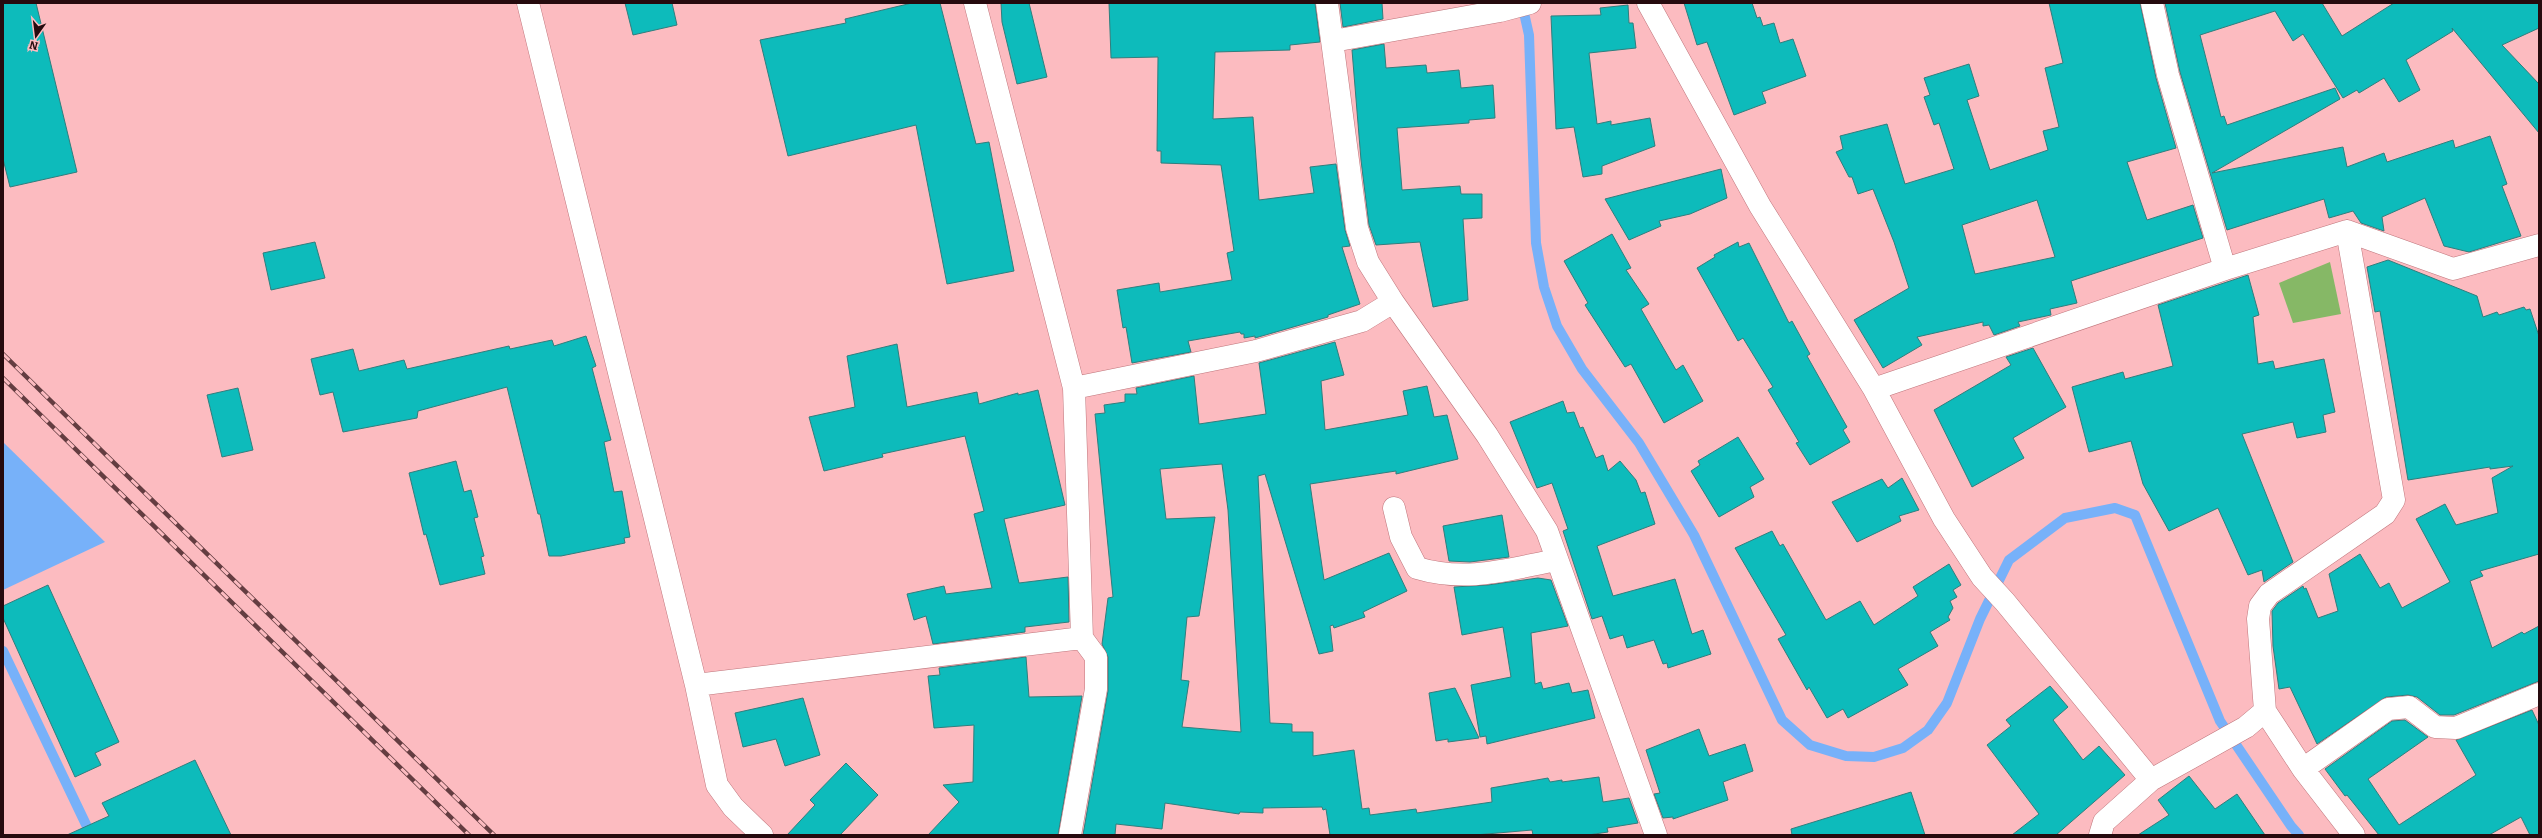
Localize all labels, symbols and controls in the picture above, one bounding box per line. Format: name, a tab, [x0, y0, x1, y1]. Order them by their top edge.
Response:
north arrow	[16, 16, 56, 56]
text: N	[28, 38, 39, 53]

